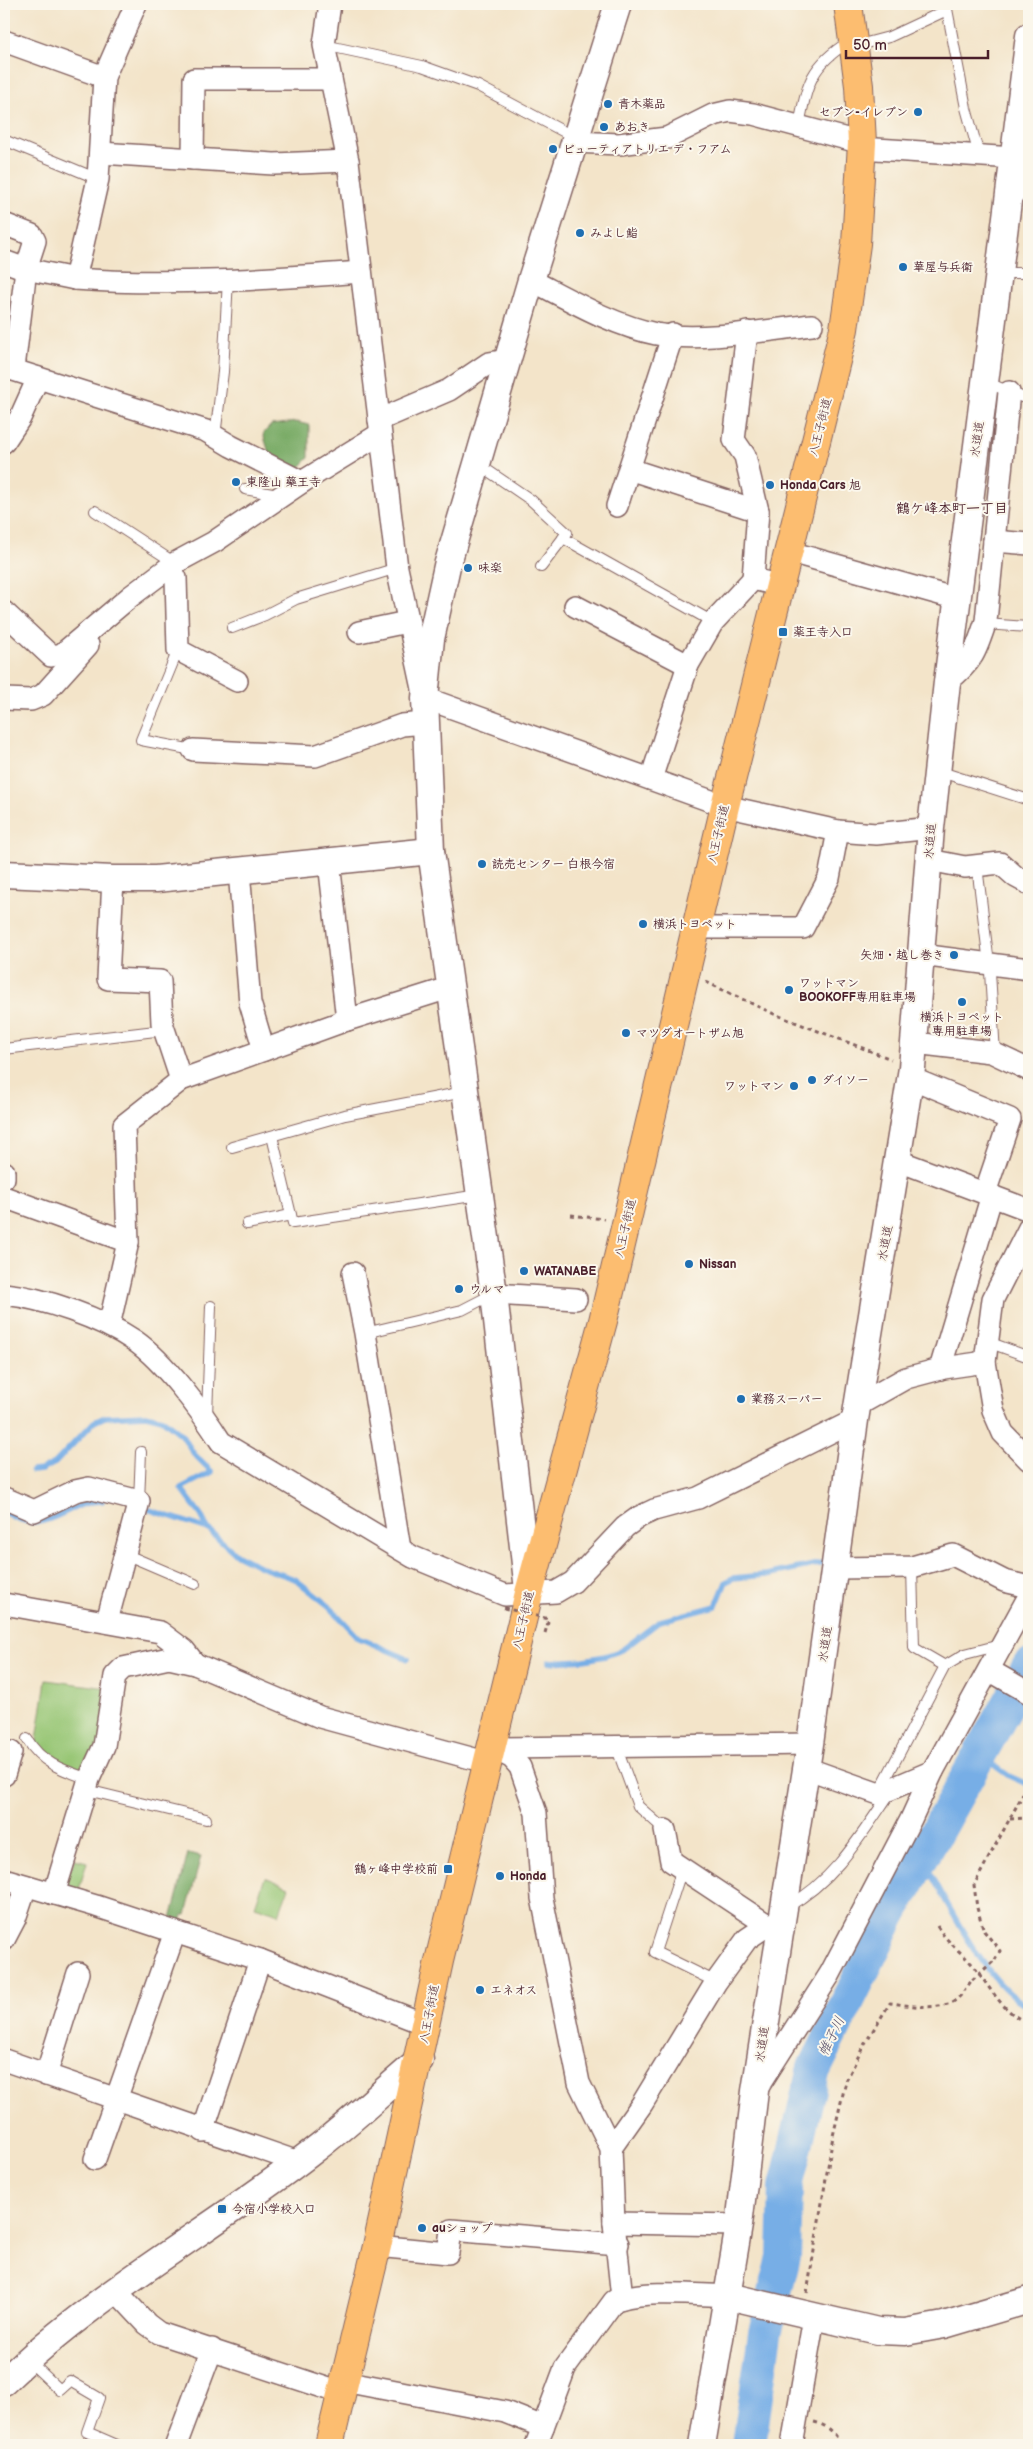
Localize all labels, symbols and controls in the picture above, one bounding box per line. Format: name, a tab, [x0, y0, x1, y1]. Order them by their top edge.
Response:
scale bar	[846, 28, 988, 60]
text: 50 m	[853, 36, 887, 55]
place label: 青木薬品	[618, 97, 666, 112]
marker: 青木薬品	[602, 98, 614, 110]
place label: セブン-イレブン	[819, 105, 908, 120]
marker: セブン-イレブン	[912, 106, 924, 118]
place label: あおき	[614, 120, 650, 135]
marker: あおき	[598, 121, 610, 133]
place label: ビューティアトリエ デ・フアム	[563, 142, 732, 157]
marker: ビューティアトリエ デ・フアム	[547, 143, 559, 155]
place label: みよし鮨	[590, 226, 638, 241]
marker: みよし鮨	[574, 227, 586, 239]
place label: 華屋与兵衛	[913, 260, 973, 275]
marker: 華屋与兵衛	[897, 261, 909, 273]
street label: 八王子街道	[806, 396, 835, 458]
street label: 水道道	[968, 420, 987, 458]
place label: 東隆山 藥王寺	[246, 475, 321, 490]
marker: 東隆山 藥王寺	[230, 476, 242, 488]
place label: Honda Cars 旭	[780, 478, 861, 493]
marker: Honda Cars 旭	[764, 479, 776, 491]
district label: 鶴ケ峰本町一丁目	[896, 500, 1008, 517]
place label: 味楽	[478, 561, 502, 576]
marker: 味楽	[462, 562, 474, 574]
place label: 薬王寺入口	[793, 625, 853, 640]
marker: 薬王寺入口	[777, 626, 789, 638]
street label: 八王子街道	[704, 803, 733, 865]
street label: 水道道	[921, 822, 940, 860]
place label: 読売センター 白根今宿	[492, 857, 615, 872]
marker: 読売センター 白根今宿	[476, 858, 488, 870]
place label: 横浜トヨペット	[653, 917, 737, 932]
marker: 横浜トヨペット	[637, 918, 649, 930]
place label: 矢畑・越し巻き	[860, 948, 944, 963]
marker: 矢畑・越し巻き	[948, 949, 960, 961]
place label: ワットマン BOOKOFF専用駐車場	[799, 976, 916, 1005]
marker: ワットマン BOOKOFF専用駐車場	[783, 984, 795, 996]
marker: 横浜トヨペット 専用駐車場	[956, 996, 968, 1008]
place label: 横浜トヨペット 専用駐車場	[920, 1010, 1004, 1039]
place label: マツダオートザム旭	[636, 1026, 744, 1041]
marker: マツダオートザム旭	[620, 1027, 632, 1039]
place label: ダイソー	[822, 1073, 869, 1088]
marker: ダイソー	[806, 1074, 818, 1086]
place label: ワットマン	[724, 1079, 784, 1094]
marker: ワットマン	[788, 1080, 800, 1092]
street label: 八王子街道	[611, 1197, 640, 1259]
street label: 水道道	[875, 1224, 896, 1262]
place label: Nissan	[699, 1257, 737, 1272]
marker: Nissan	[683, 1258, 695, 1270]
place label: WATANABE	[534, 1264, 597, 1279]
marker: WATANABE	[518, 1265, 530, 1277]
place label: ウルマ	[469, 1282, 505, 1297]
marker: ウルマ	[453, 1283, 465, 1295]
place label: 業務スーパー	[751, 1392, 823, 1407]
marker: 業務スーパー	[735, 1393, 747, 1405]
street label: 八王子街道	[509, 1589, 538, 1651]
street label: 水道道	[816, 1625, 835, 1663]
place label: 鶴ヶ峰中学校前	[354, 1862, 438, 1877]
marker: 鶴ヶ峰中学校前	[442, 1863, 454, 1875]
place label: Honda	[510, 1869, 546, 1884]
marker: Honda	[494, 1870, 506, 1882]
street label: 八王子街道	[416, 1983, 443, 2045]
place label: エネオス	[490, 1983, 537, 1998]
marker: エネオス	[474, 1984, 486, 1996]
water label: 帷子川	[815, 2014, 848, 2059]
street label: 水道道	[753, 2025, 772, 2063]
place label: 今宿小学校入口	[232, 2202, 316, 2217]
marker: 今宿小学校入口	[216, 2203, 228, 2215]
place label: auショップ	[432, 2221, 493, 2236]
marker: auショップ	[416, 2222, 428, 2234]

